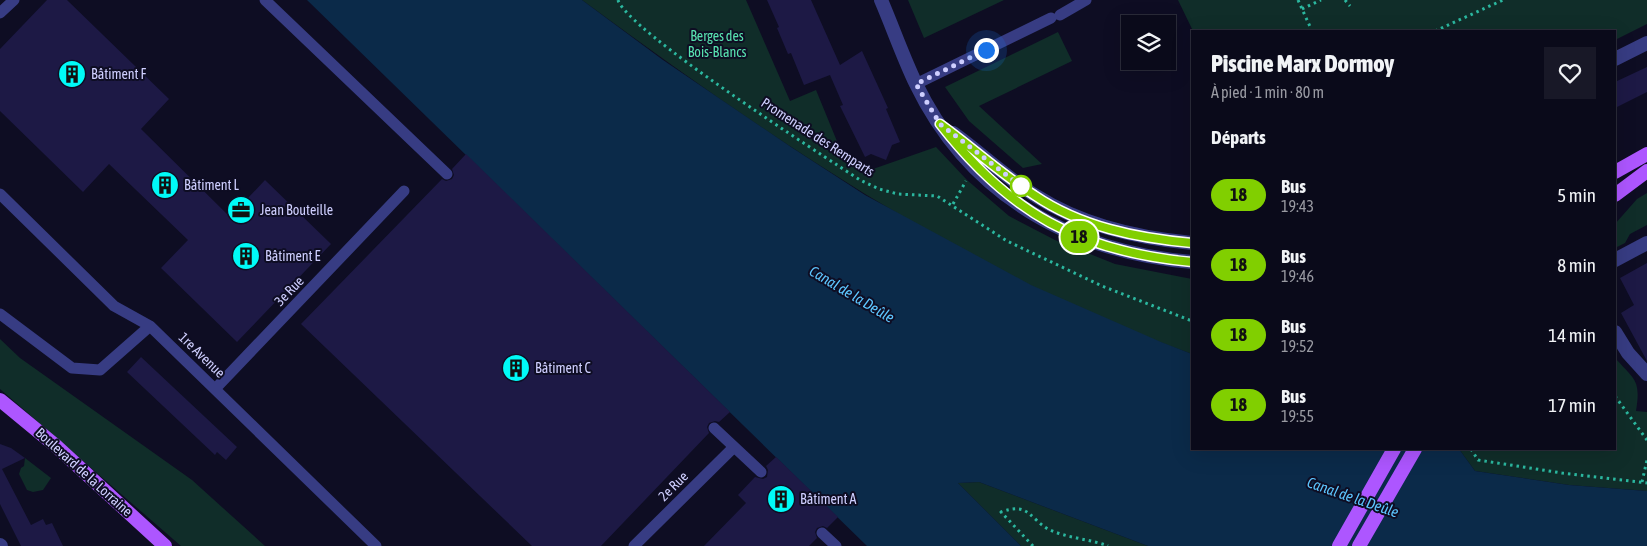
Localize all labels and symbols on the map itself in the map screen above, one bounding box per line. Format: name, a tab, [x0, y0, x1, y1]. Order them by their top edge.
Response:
park label: Berges des Bois-Blancs	[688, 28, 746, 60]
your location	[974, 38, 999, 63]
building icon: Bâtiment F	[57, 59, 87, 89]
place label: Bâtiment F	[91, 66, 147, 82]
street label: Promenade des Remparts	[758, 94, 878, 180]
building icon: Bâtiment L	[150, 170, 180, 200]
unlabelled marker	[1010, 175, 1032, 197]
place label: Bâtiment L	[184, 177, 240, 193]
office icon: Jean Bouteille	[226, 195, 256, 225]
place label: Jean Bouteille	[260, 202, 333, 218]
line badge: 18	[1056, 221, 1102, 253]
building icon: Bâtiment E	[231, 241, 261, 271]
place label: Bâtiment E	[265, 248, 321, 264]
water label: Canal de la Deûle	[807, 262, 898, 326]
street label: 3e Rue	[271, 273, 307, 309]
street label: 1re Avenue	[176, 329, 228, 381]
building icon: Bâtiment C	[501, 353, 531, 383]
place label: Bâtiment C	[535, 360, 592, 376]
street label: Boulevard de la Lorraine	[32, 424, 136, 520]
street label: 2e Rue	[655, 468, 691, 504]
water label: Canal de la Deûle	[1305, 473, 1401, 521]
building icon: Bâtiment A	[766, 484, 796, 514]
place label: Bâtiment A	[800, 491, 857, 507]

